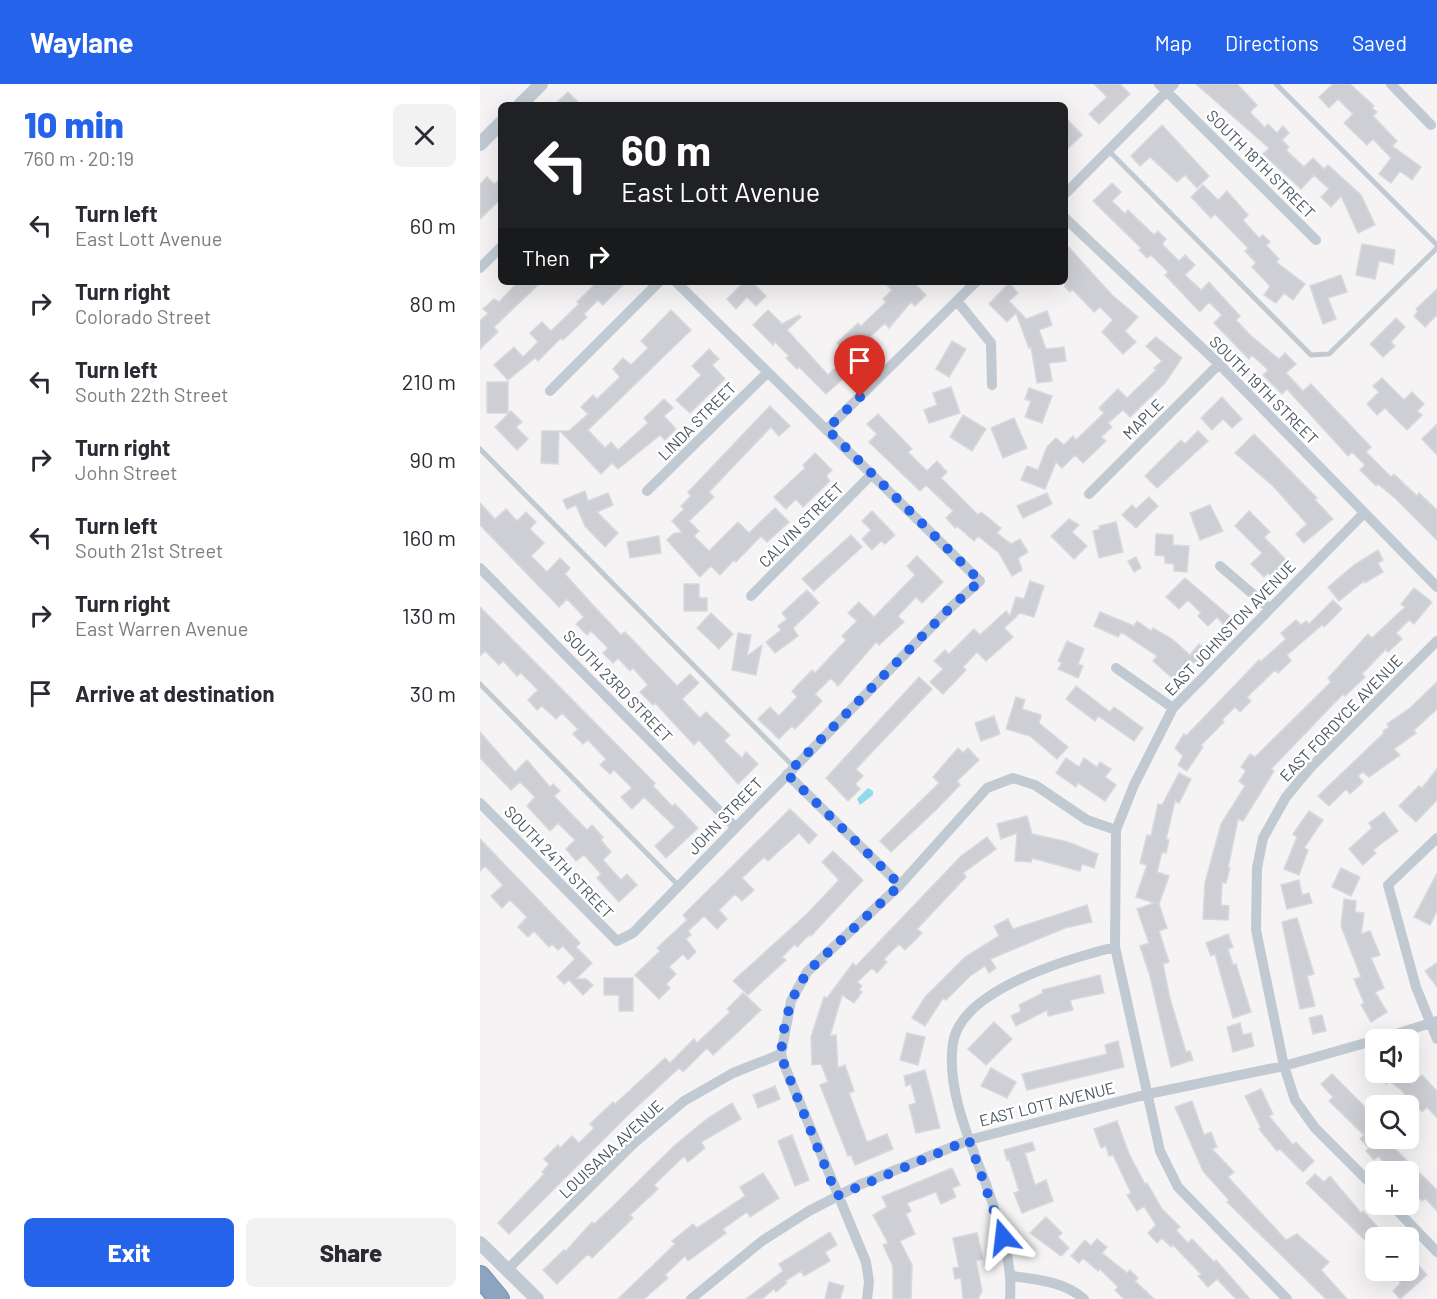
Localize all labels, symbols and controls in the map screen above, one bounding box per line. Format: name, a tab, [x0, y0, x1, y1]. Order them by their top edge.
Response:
text: Waylane	[30, 25, 134, 59]
text: Map	[1155, 30, 1192, 55]
text: Directions	[1225, 30, 1319, 55]
text: Saved	[1352, 30, 1407, 55]
text: 10 min	[24, 102, 124, 145]
button: close	[393, 104, 456, 167]
street label: SOUTH 18TH STREET	[1203, 105, 1320, 222]
text: 60 m	[621, 124, 711, 174]
icon: left	[522, 126, 600, 204]
text: 760 m · 20:19	[24, 146, 134, 170]
text: East Lott Avenue	[621, 175, 820, 207]
text: Turn left	[75, 200, 158, 226]
icon: left	[24, 209, 57, 242]
text: 60 m	[410, 212, 456, 238]
text: East Lott Avenue	[75, 226, 222, 250]
icon: right	[582, 240, 615, 273]
text: Then	[522, 244, 570, 270]
text: Turn right	[75, 278, 170, 304]
icon: right	[24, 287, 57, 320]
text: 80 m	[410, 290, 456, 316]
text: Colorado Street	[75, 304, 211, 328]
street label: SOUTH 19TH STREET	[1206, 331, 1323, 448]
pin	[834, 335, 885, 397]
icon: arrive	[843, 344, 876, 377]
text: Turn left	[75, 356, 158, 382]
icon: left	[24, 365, 57, 398]
text: 210 m	[402, 368, 456, 394]
street label: LINDA STREET	[654, 378, 740, 464]
text: South 22th Street	[75, 382, 228, 406]
street label: MAPLE	[1118, 394, 1167, 443]
text: Turn right	[75, 434, 170, 460]
icon: right	[24, 443, 57, 476]
text: 90 m	[410, 446, 456, 472]
text: John Street	[75, 460, 178, 484]
street label: CALVIN STREET	[754, 478, 847, 571]
text: Turn left	[75, 512, 158, 538]
icon: left	[24, 521, 57, 554]
text: 160 m	[402, 524, 456, 550]
text: South 21st Street	[75, 538, 223, 562]
street label: EAST JOHNSTON AVENUE	[1160, 556, 1299, 699]
text: Turn right	[75, 590, 170, 616]
icon: right	[24, 599, 57, 632]
text: 130 m	[402, 602, 456, 628]
text: East Warren Avenue	[75, 616, 248, 640]
street label: SOUTH 23RD STREET	[560, 626, 677, 746]
street label: EAST FORDYCE AVENUE	[1275, 650, 1406, 785]
icon: arrive	[24, 677, 57, 710]
text: Arrive at destination	[75, 680, 274, 706]
text: 30 m	[410, 680, 456, 706]
street label: JOHN STREET	[683, 773, 766, 858]
street label: SOUTH 24TH STREET	[501, 801, 618, 922]
map controls	[1365, 1029, 1419, 1281]
button: sound	[1365, 1029, 1419, 1083]
street label: EAST LOTT AVENUE	[977, 1077, 1117, 1130]
button: search	[1365, 1095, 1419, 1149]
street label: LOUISANA AVENUE	[555, 1096, 666, 1202]
button: +	[1365, 1161, 1419, 1215]
position arrow	[971, 1205, 1035, 1269]
button: Exit	[24, 1218, 234, 1287]
button: Share	[246, 1218, 456, 1287]
button: −	[1365, 1227, 1419, 1281]

